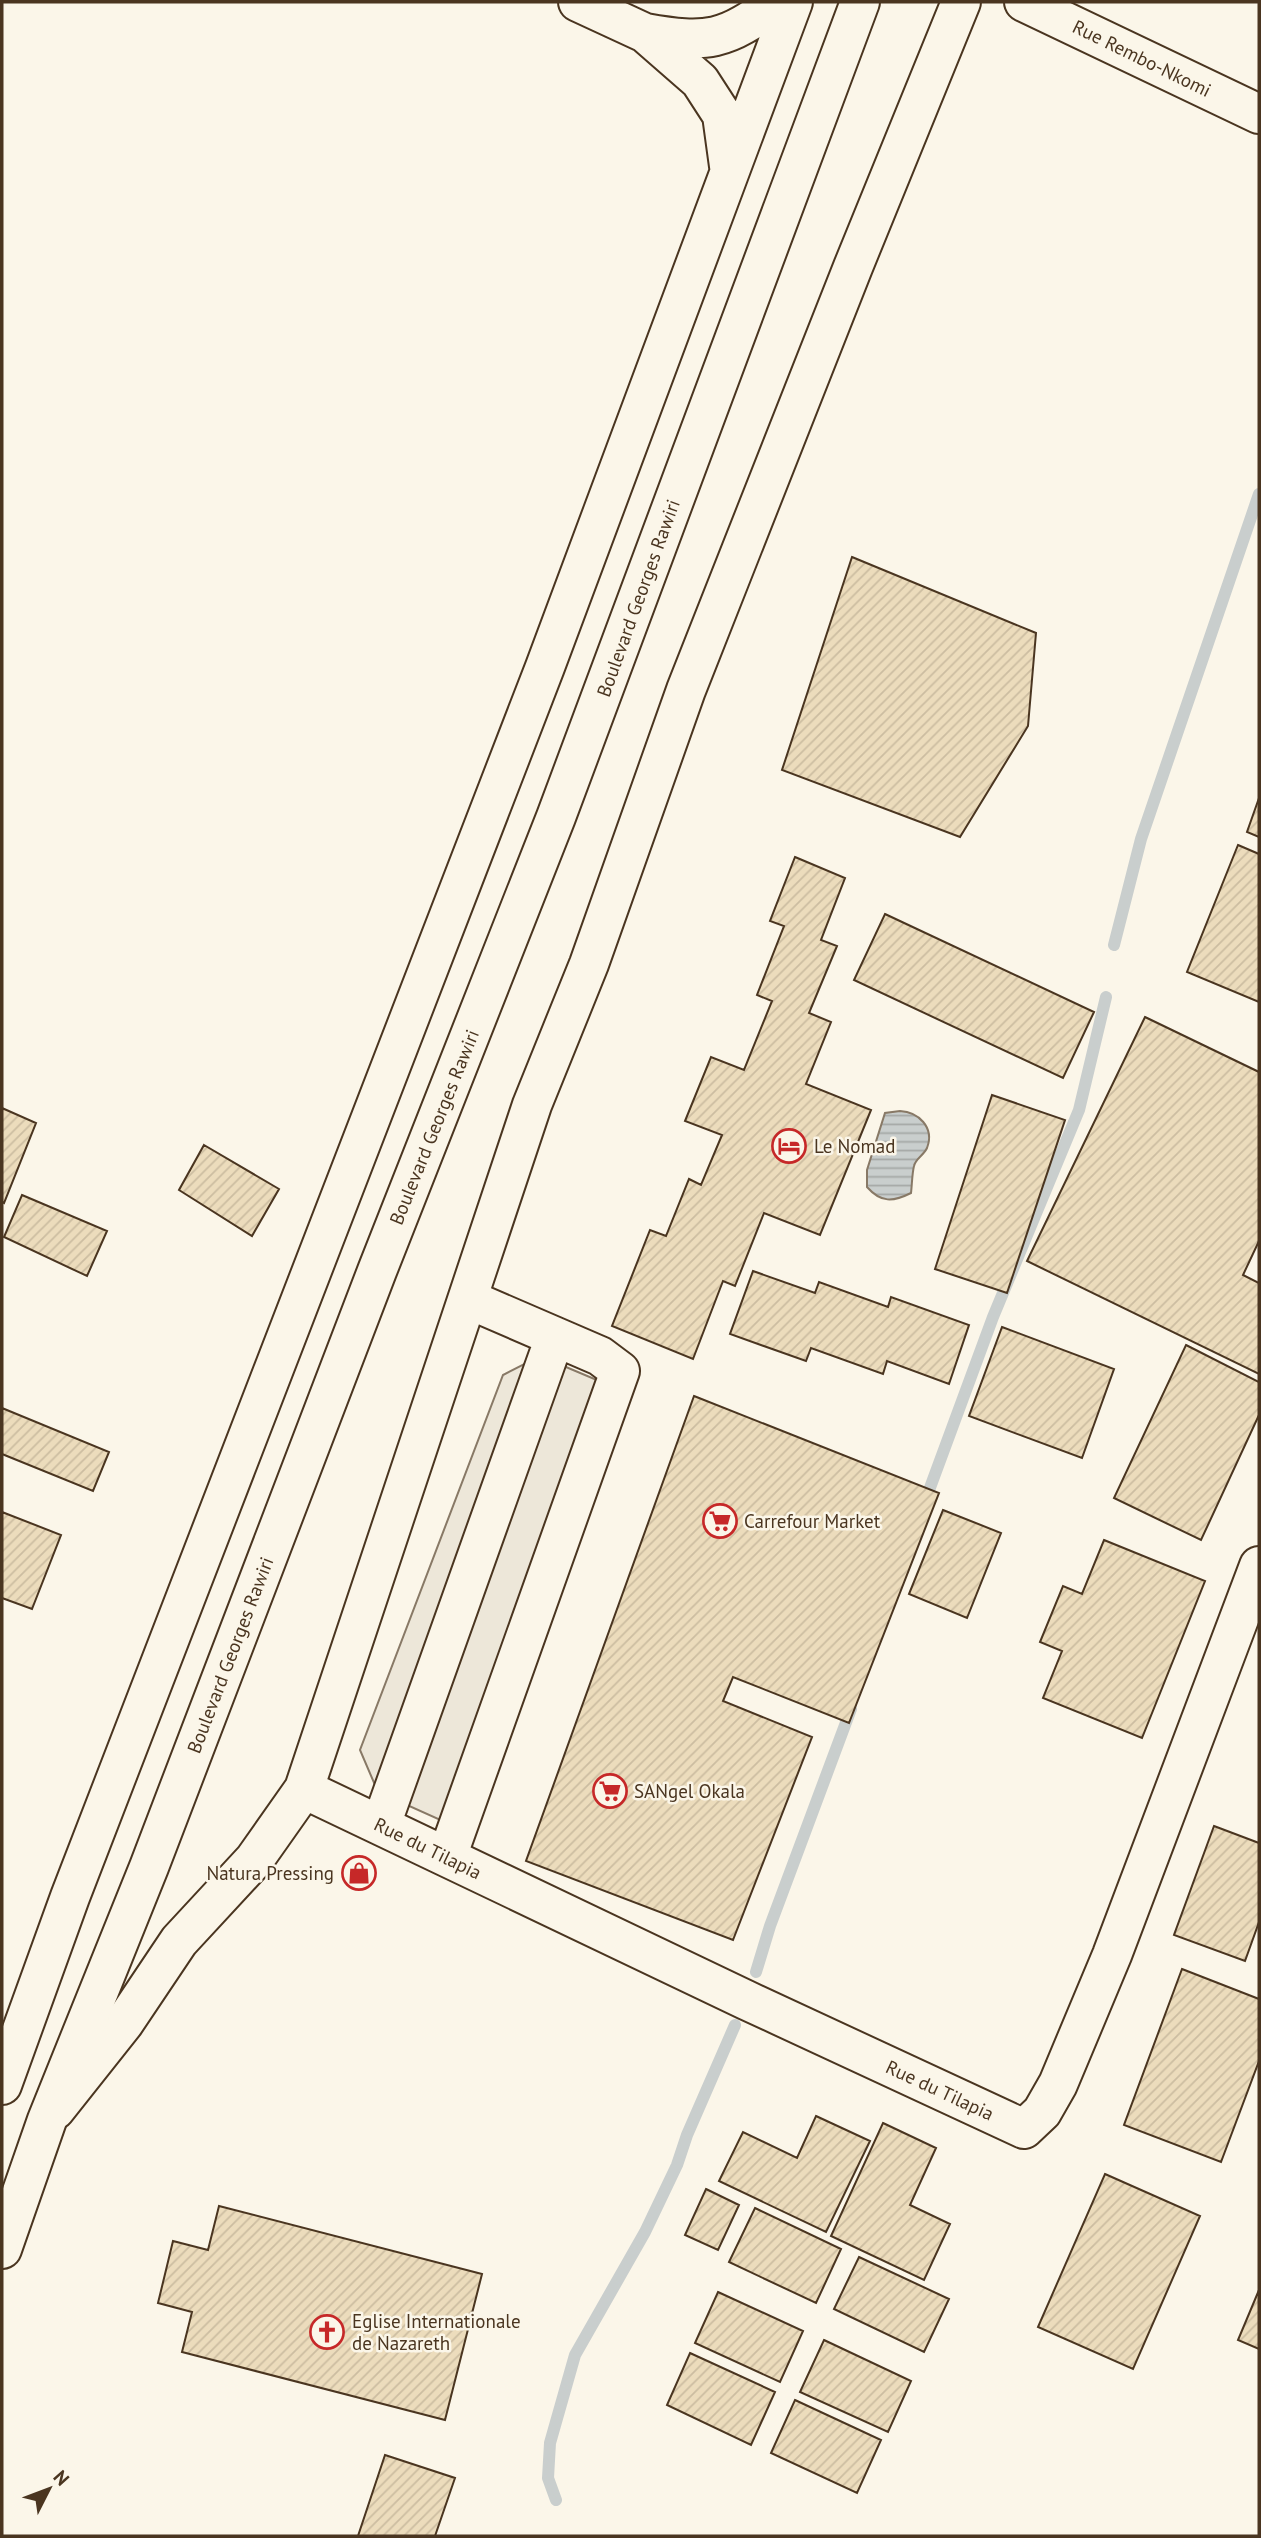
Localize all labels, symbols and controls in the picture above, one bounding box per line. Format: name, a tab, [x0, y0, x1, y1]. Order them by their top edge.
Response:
street label: Rue Rembo-Nkomi	[1069, 14, 1215, 102]
street label: Boulevard Georges Rawiri	[591, 496, 685, 700]
street label: Boulevard Georges Rawiri	[384, 1026, 484, 1228]
hotel icon: Le Nomad	[770, 1127, 808, 1165]
place label: Le Nomad	[814, 1134, 895, 1158]
supermarket icon: Carrefour Market	[701, 1502, 739, 1540]
place label: Carrefour Market	[744, 1509, 881, 1533]
street label: Boulevard Georges Rawiri	[181, 1553, 279, 1757]
supermarket icon: SANgel Okala	[591, 1772, 629, 1810]
place label: SANgel Okala	[634, 1779, 745, 1803]
street label: Rue du Tilapia	[370, 1812, 486, 1884]
shop icon: Natura Pressing	[340, 1854, 378, 1892]
place label: Natura Pressing	[206, 1861, 334, 1885]
street label: Rue du Tilapia	[882, 2055, 998, 2125]
place label: Eglise Internationale de Nazareth	[352, 2309, 521, 2355]
church icon: Eglise Internationale de Nazareth	[308, 2313, 346, 2351]
north arrow	[14, 2454, 84, 2524]
text: N	[49, 2465, 75, 2490]

